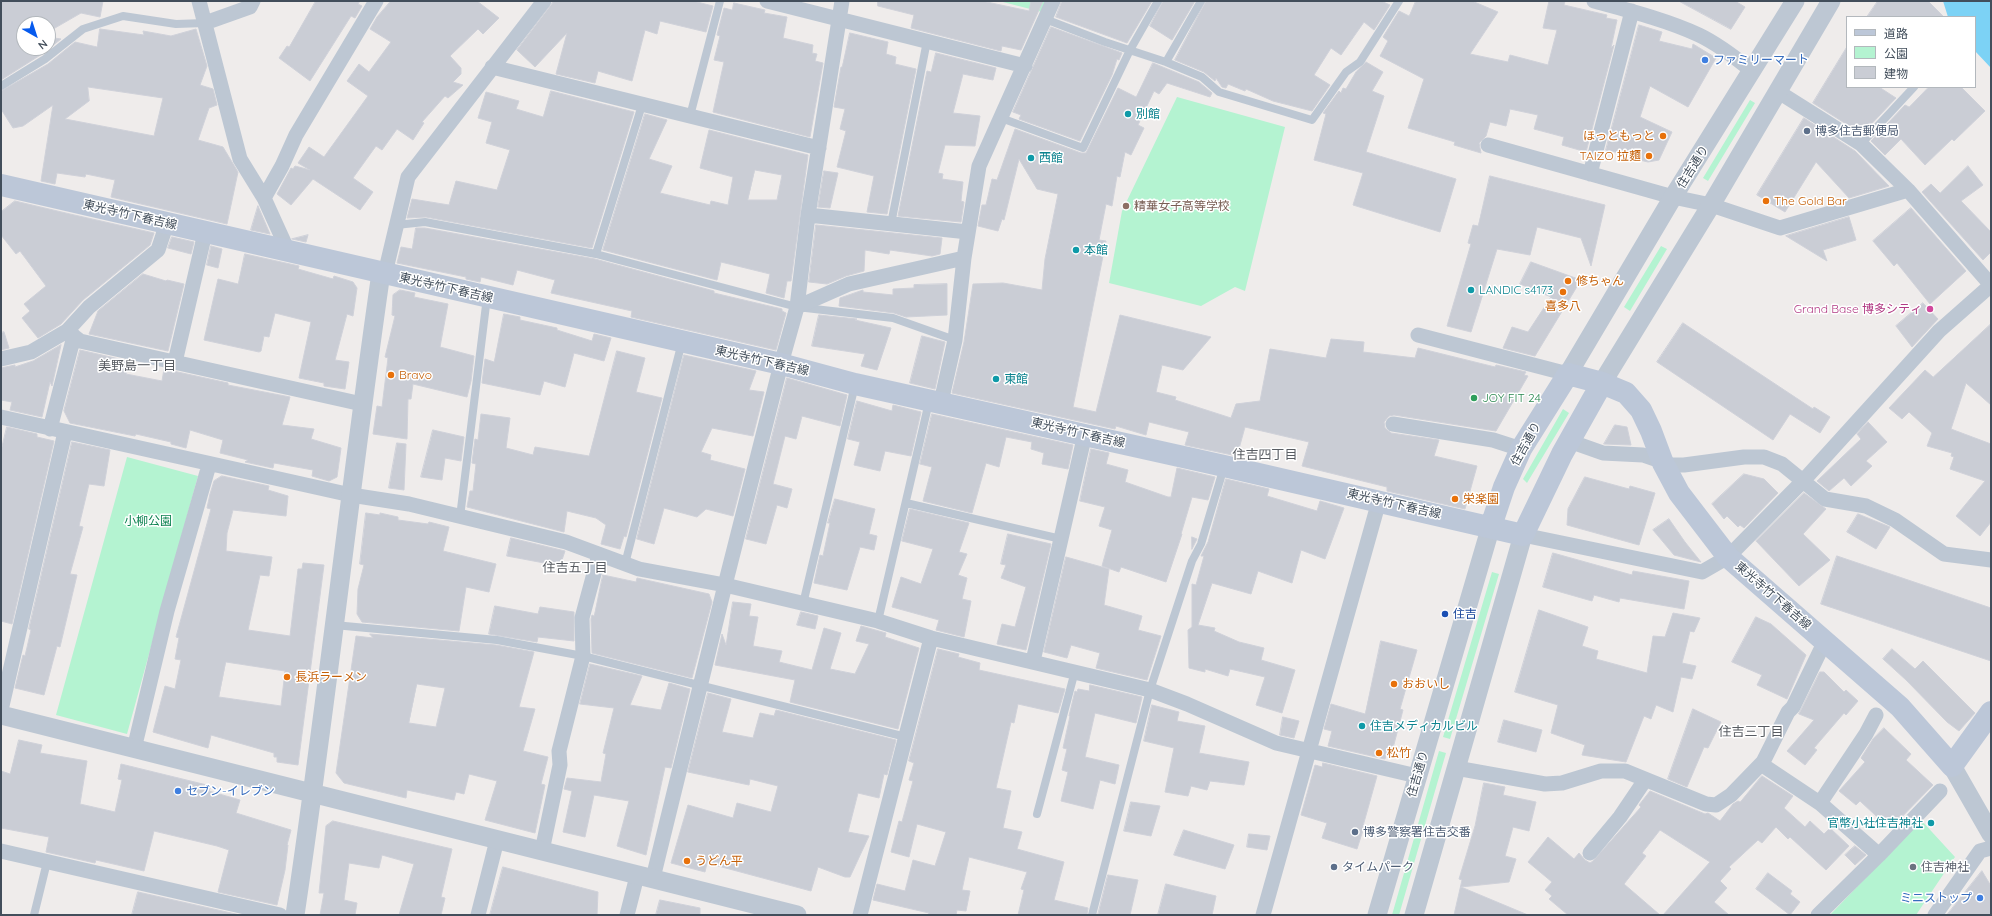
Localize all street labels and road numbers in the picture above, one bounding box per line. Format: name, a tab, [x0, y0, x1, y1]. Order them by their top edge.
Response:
street label: 住吉通り	[1674, 143, 1712, 191]
street label: 東光寺竹下春吉線	[82, 197, 178, 233]
street label: 東光寺竹下春吉線	[398, 270, 494, 306]
street label: 東光寺竹下春吉線	[714, 343, 810, 379]
street label: 東光寺竹下春吉線	[1030, 415, 1126, 451]
street label: 住吉通り	[1508, 420, 1544, 468]
street label: 東光寺竹下春吉線	[1346, 486, 1442, 522]
street label: 東光寺竹下春吉線	[1732, 559, 1814, 633]
street label: 住吉通り	[1404, 749, 1432, 799]

